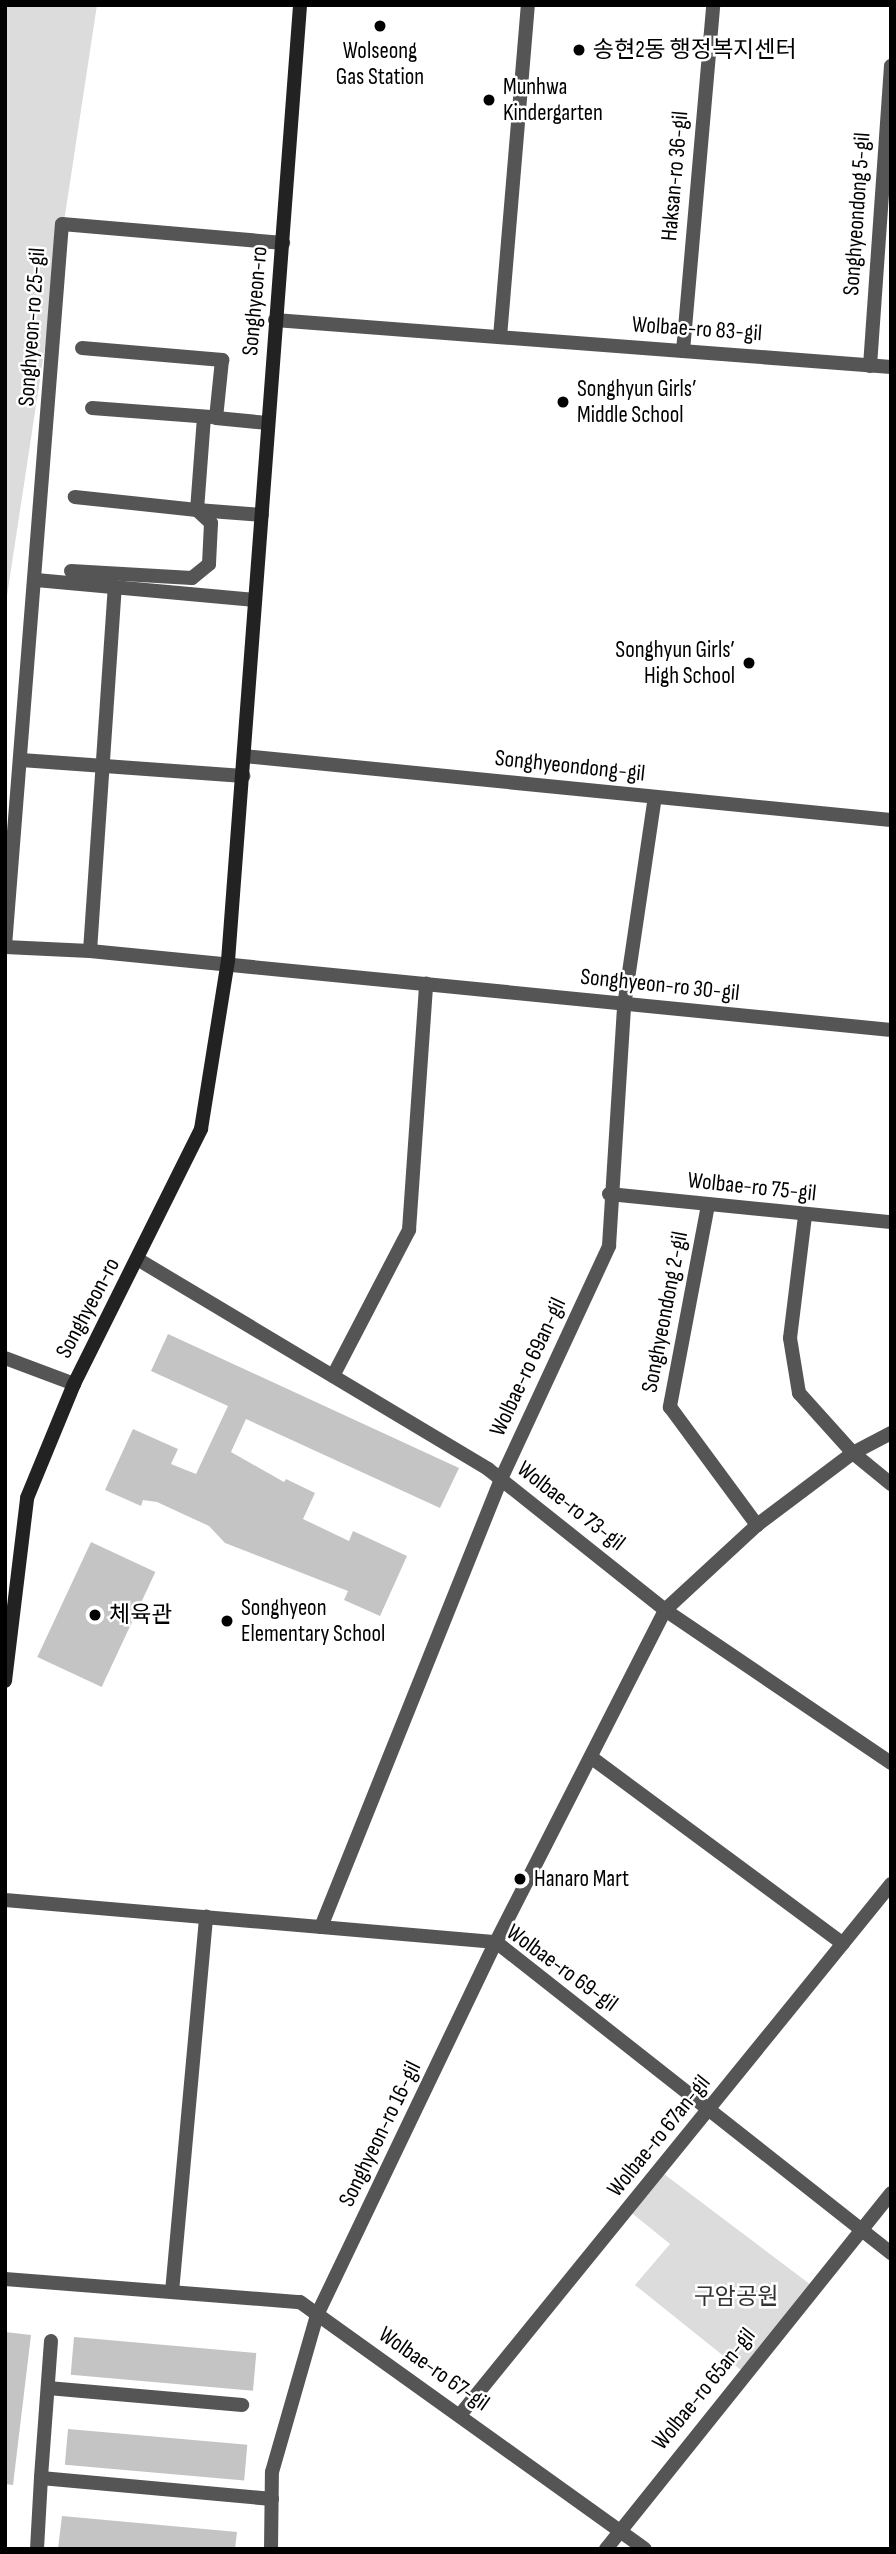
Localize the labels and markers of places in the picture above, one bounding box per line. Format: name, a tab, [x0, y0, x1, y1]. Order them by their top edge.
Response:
marker: Wolseong Gas Station	[372, 18, 388, 34]
place label: 송현2동 행정복지센터	[593, 36, 797, 64]
place label: Wolseong Gas Station	[336, 37, 424, 91]
marker: 송현2동 행정복지센터	[571, 42, 587, 58]
place label: Munhwa Kindergarten	[503, 73, 603, 127]
marker: Munhwa Kindergarten	[481, 92, 497, 108]
place label: Songhyun Girls’ Middle School	[577, 375, 697, 429]
marker: Songhyun Girls’ Middle School	[555, 394, 571, 410]
place label: Songhyun Girls’ High School	[615, 636, 735, 690]
marker: Songhyun Girls’ High School	[741, 655, 757, 671]
place label: Songhyeon Elementary School	[241, 1594, 385, 1648]
place label: 체육관	[109, 1601, 172, 1629]
marker: 체육관	[87, 1607, 103, 1623]
marker: Songhyeon Elementary School	[219, 1613, 235, 1629]
place label: Hanaro Mart	[534, 1865, 629, 1893]
marker: Hanaro Mart	[512, 1871, 528, 1887]

